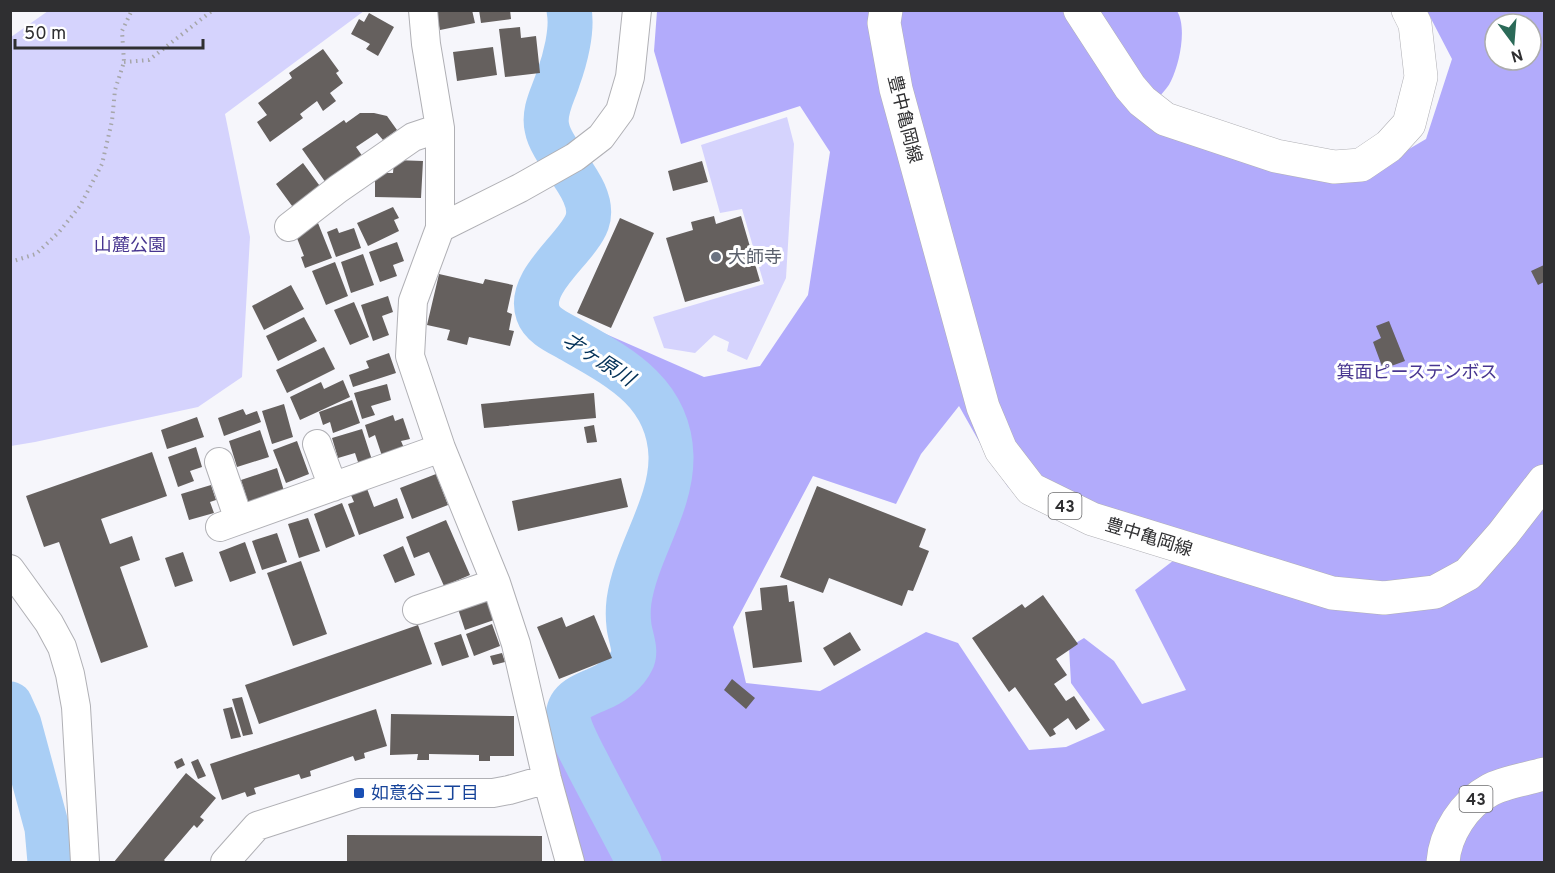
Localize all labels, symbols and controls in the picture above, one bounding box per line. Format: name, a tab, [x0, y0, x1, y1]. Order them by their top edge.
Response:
scale bar	[15, 12, 202, 50]
north arrow	[1483, 12, 1543, 72]
text: 50 m	[24, 23, 66, 46]
text: N	[1508, 43, 1525, 66]
street label: 豊中亀岡線	[881, 73, 926, 166]
park label: 山麓公園	[94, 235, 166, 258]
place label: 大師寺	[728, 247, 782, 270]
marker: 大師寺	[709, 250, 723, 264]
water label: 才ヶ原川	[557, 328, 640, 394]
park label: 箕面ピーステンボス	[1336, 362, 1498, 385]
road number: 43	[1048, 493, 1082, 519]
street label: 豊中亀岡線	[1102, 514, 1195, 563]
place label: 如意谷三丁目	[371, 783, 479, 806]
marker: 如意谷三丁目	[352, 786, 366, 800]
road number: 43	[1460, 786, 1492, 812]

